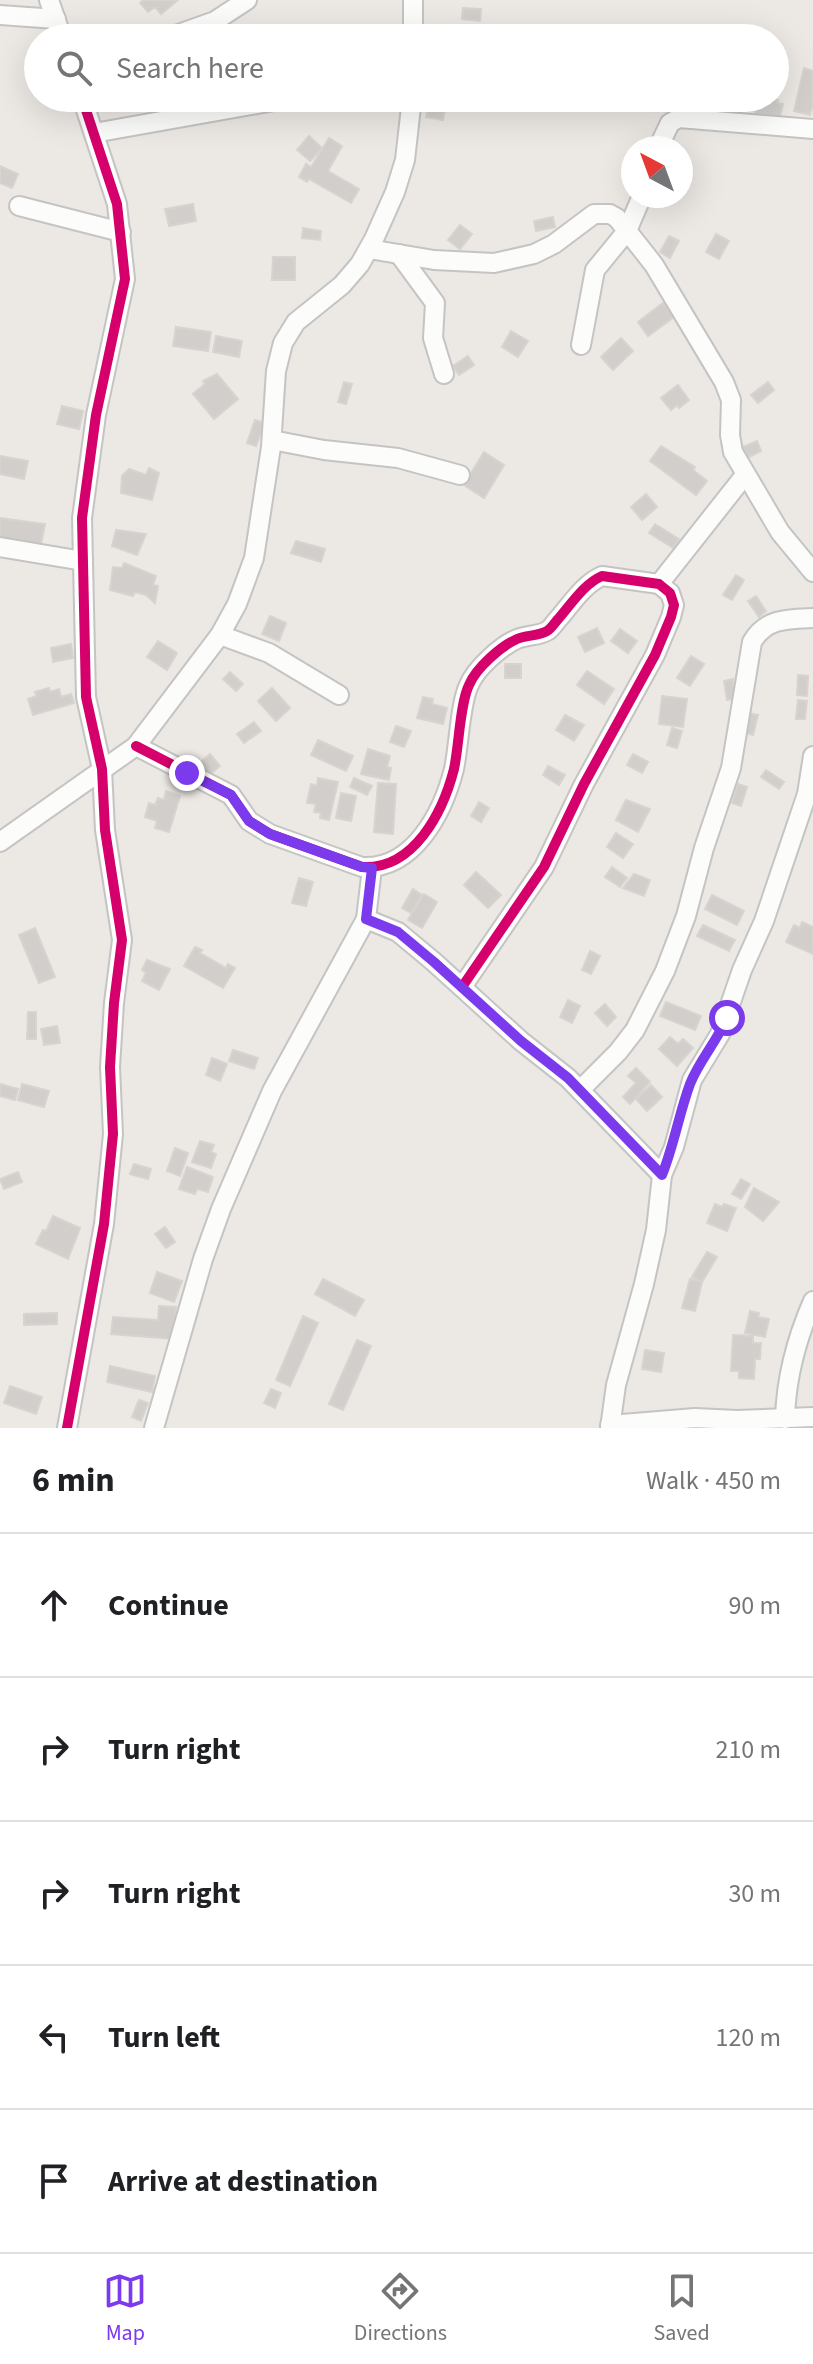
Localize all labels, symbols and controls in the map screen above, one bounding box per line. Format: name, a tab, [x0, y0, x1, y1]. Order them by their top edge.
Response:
search box	[24, 24, 789, 112]
icon: search	[52, 46, 96, 90]
text: Search here	[116, 47, 264, 90]
north arrow	[621, 136, 693, 208]
route end	[169, 755, 205, 791]
route start	[709, 1000, 745, 1036]
text: 6 min	[32, 1456, 115, 1505]
text: Walk · 450 m	[646, 1462, 781, 1499]
icon: ahead	[32, 1583, 76, 1627]
text: Continue	[108, 1584, 229, 1627]
text: 90 m	[728, 1587, 781, 1624]
icon: right	[32, 1727, 76, 1771]
text: Turn right	[108, 1728, 240, 1771]
text: 210 m	[715, 1731, 781, 1768]
icon: right	[32, 1871, 76, 1915]
text: Turn right	[108, 1872, 240, 1915]
text: 30 m	[728, 1875, 781, 1912]
icon: left	[32, 2015, 76, 2059]
text: Turn left	[108, 2016, 220, 2059]
text: 120 m	[715, 2019, 781, 2056]
icon: arrive	[32, 2159, 76, 2203]
text: Arrive at destination	[108, 2160, 378, 2203]
tab: Map	[103, 2269, 147, 2349]
tab: Directions	[354, 2269, 447, 2349]
tab: Saved	[654, 2269, 710, 2349]

